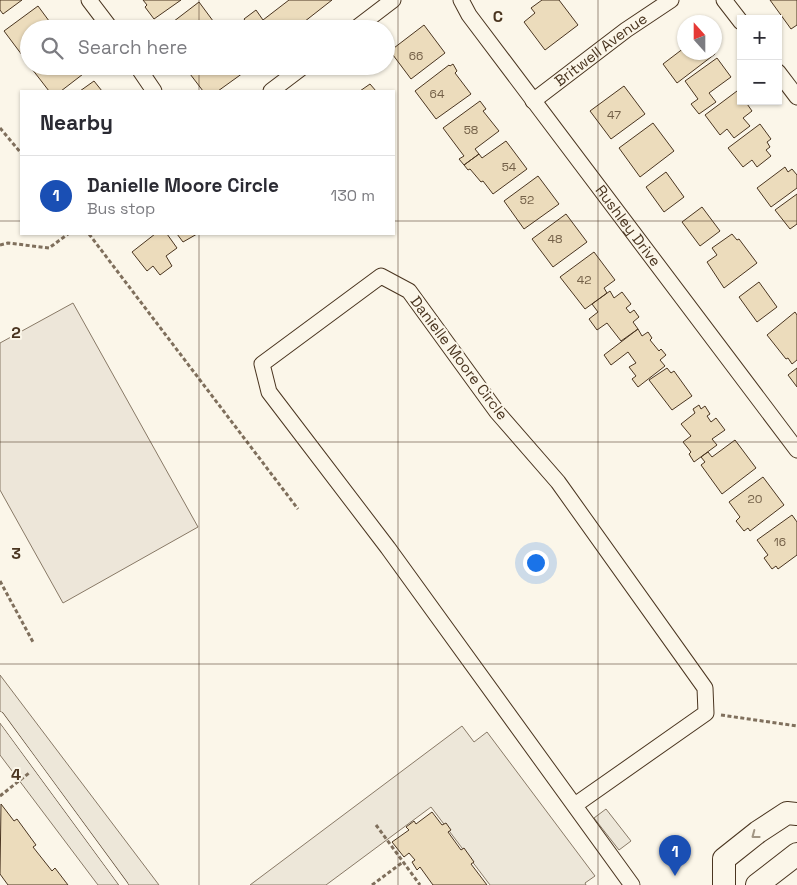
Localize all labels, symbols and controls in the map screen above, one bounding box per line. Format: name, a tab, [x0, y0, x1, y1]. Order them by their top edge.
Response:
text: C	[493, 6, 503, 27]
street label: Britwell Avenue	[550, 9, 651, 90]
north arrow	[677, 15, 722, 60]
map controls	[737, 15, 782, 105]
button: +	[737, 15, 782, 60]
search box	[20, 20, 395, 75]
icon: search	[38, 34, 66, 62]
text: Search here	[78, 35, 188, 60]
house number: 66	[409, 48, 423, 64]
button: −	[737, 60, 782, 105]
house number: 64	[430, 86, 445, 102]
house number: 47	[607, 107, 621, 123]
text: Nearby	[40, 109, 113, 136]
house number: 58	[464, 122, 478, 138]
house number: 54	[502, 159, 517, 175]
text: Danielle Moore Circle	[87, 173, 279, 198]
street label: Rushley Drive	[591, 181, 665, 270]
text: 1	[52, 185, 60, 206]
text: 130 m	[331, 185, 375, 206]
house number: 52	[520, 192, 534, 208]
text: Bus stop	[87, 198, 155, 219]
house number: 48	[548, 231, 562, 247]
house number: 42	[577, 272, 591, 288]
street label: Danielle Moore Circle	[407, 292, 512, 424]
text: 2	[11, 322, 21, 343]
house number: 20	[748, 491, 762, 507]
house number: 16	[774, 534, 786, 550]
text: 3	[11, 543, 21, 564]
your location	[523, 550, 549, 576]
text: 4	[11, 764, 21, 785]
one-way arrow	[752, 829, 761, 837]
pin: 1	[659, 835, 691, 876]

